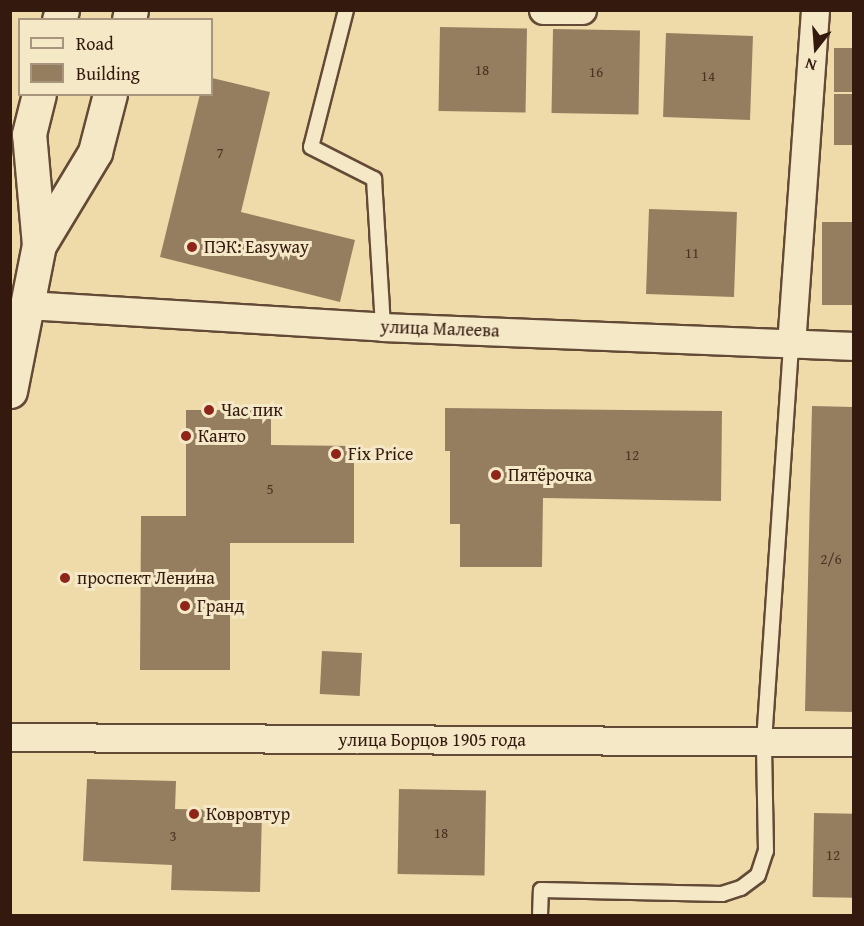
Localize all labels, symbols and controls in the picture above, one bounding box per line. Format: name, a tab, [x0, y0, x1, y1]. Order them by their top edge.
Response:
legend	[18, 18, 213, 96]
north arrow	[786, 18, 846, 78]
text: Road	[76, 30, 114, 57]
text: N	[802, 52, 819, 78]
text: Building	[76, 60, 140, 87]
house number: 18	[475, 61, 489, 79]
house number: 16	[589, 63, 603, 81]
house number: 14	[701, 67, 715, 85]
house number: 7	[216, 144, 224, 162]
place label: ПЭК: Easyway	[204, 236, 309, 258]
marker: ПЭК: Easyway	[185, 240, 199, 254]
house number: 11	[685, 244, 699, 262]
street label: улица Малеева	[380, 316, 500, 342]
place label: Час пик	[221, 399, 283, 421]
marker: Час пик	[202, 403, 216, 417]
place label: Канто	[198, 425, 246, 447]
marker: Канто	[179, 429, 193, 443]
place label: Fix Price	[348, 443, 414, 465]
house number: 12	[625, 446, 639, 464]
marker: Fix Price	[329, 447, 343, 461]
place label: Пятёрочка	[508, 464, 592, 486]
marker: Пятёрочка	[489, 468, 503, 482]
house number: 5	[266, 480, 274, 498]
house number: 2/6	[820, 550, 842, 568]
place label: проспект Ленина	[77, 567, 215, 589]
marker: проспект Ленина	[58, 571, 72, 585]
place label: Гранд	[197, 595, 244, 617]
marker: Гранд	[178, 599, 192, 613]
street label: улица Борцов 1905 года	[338, 729, 526, 751]
place label: Ковровтур	[206, 803, 290, 825]
marker: Ковровтур	[187, 807, 201, 821]
house number: 18	[434, 824, 448, 842]
house number: 3	[169, 827, 177, 845]
house number: 12	[826, 846, 840, 864]

